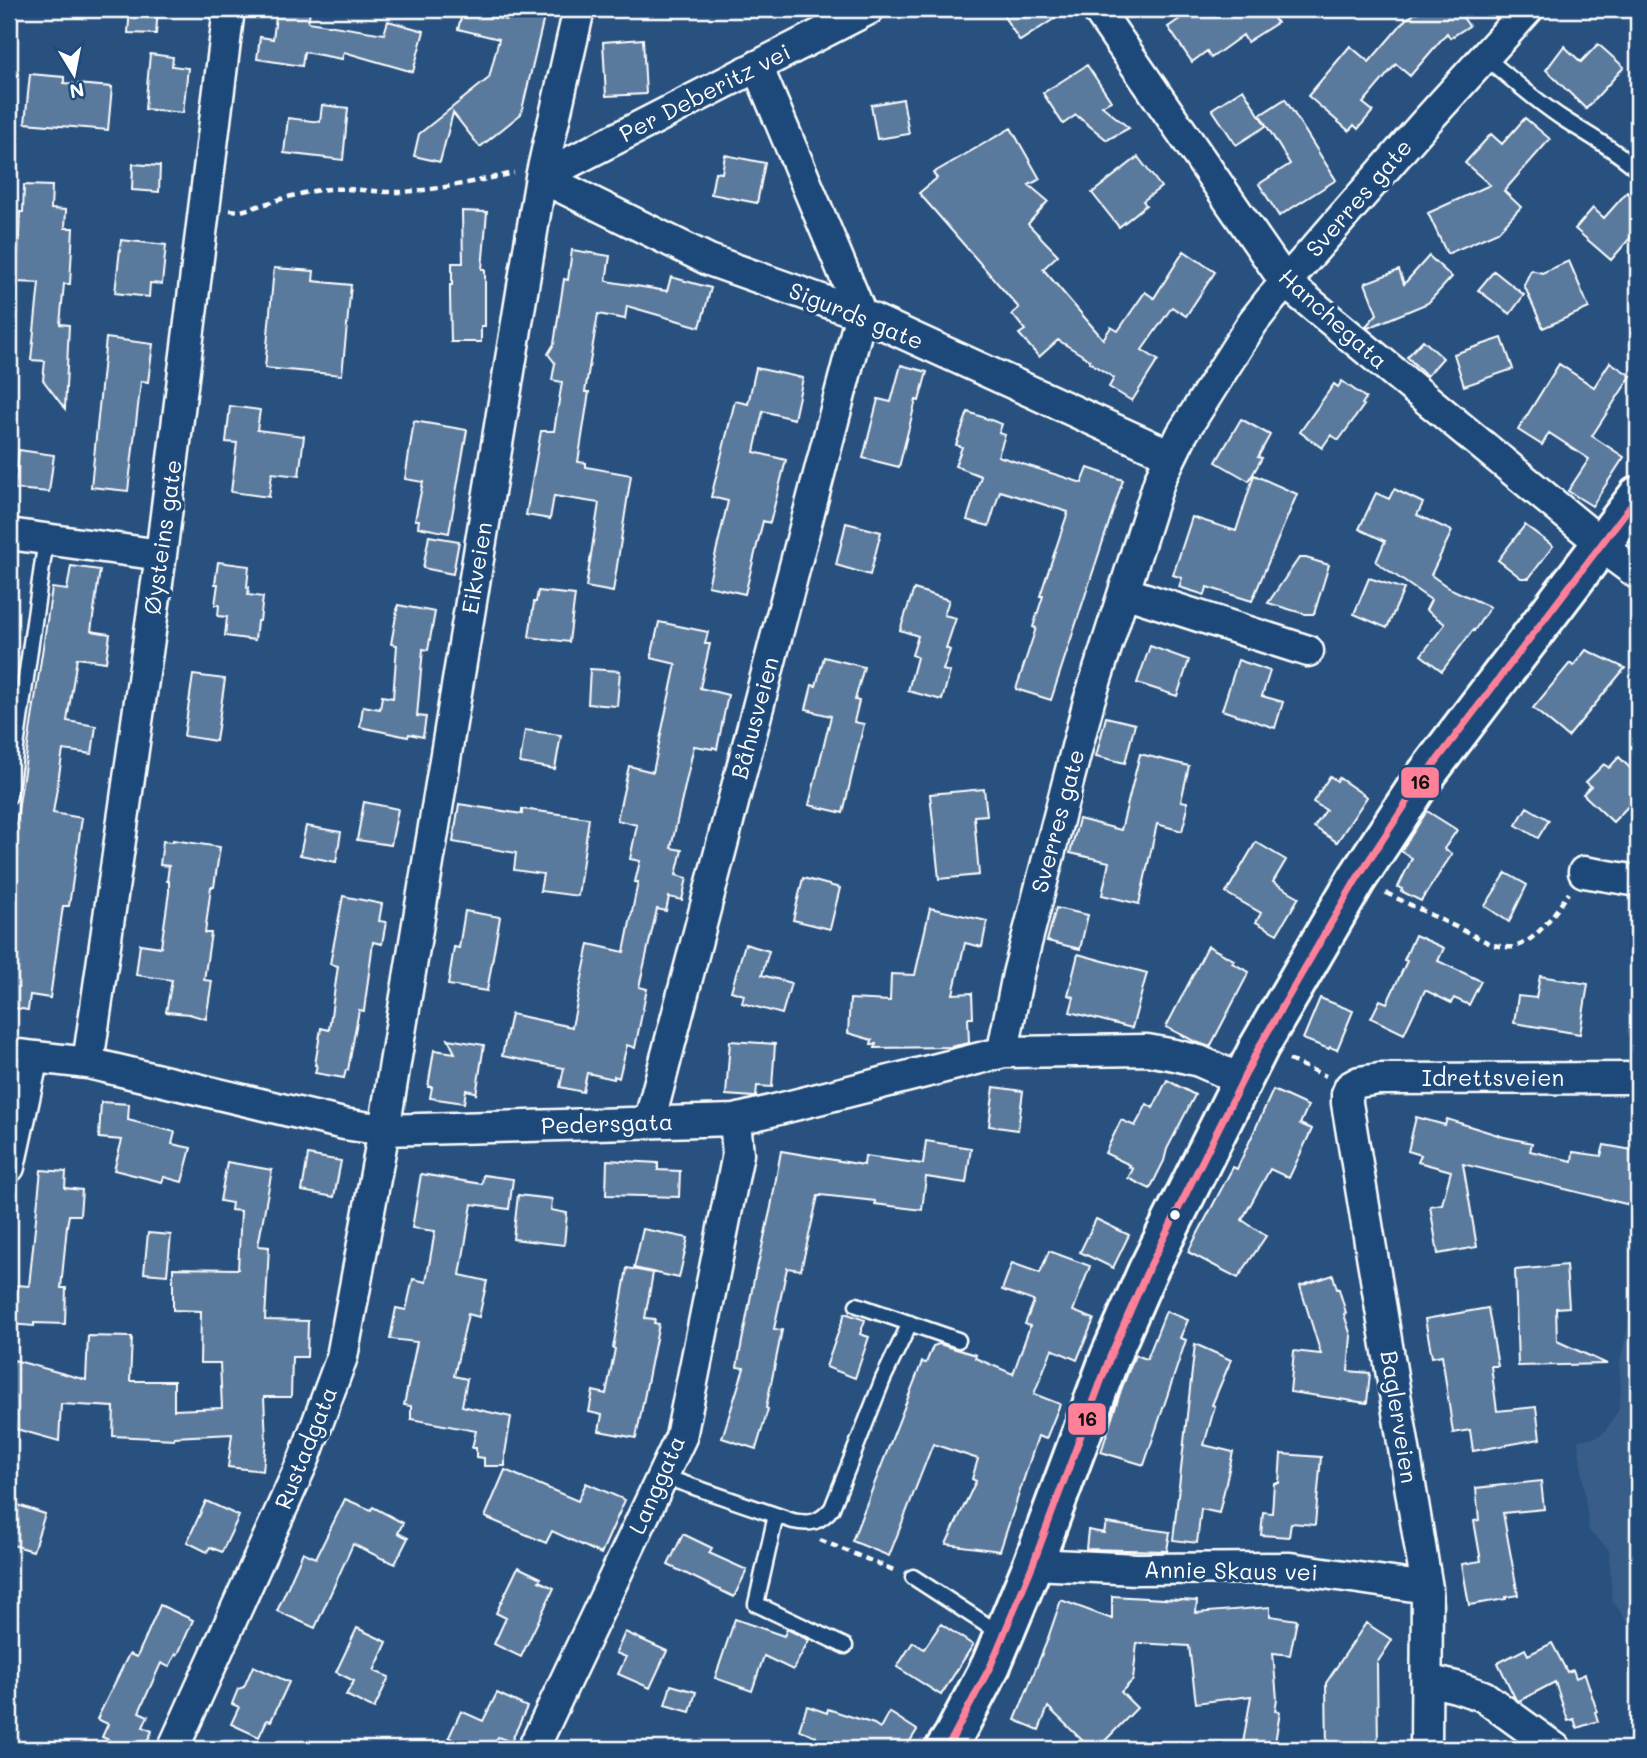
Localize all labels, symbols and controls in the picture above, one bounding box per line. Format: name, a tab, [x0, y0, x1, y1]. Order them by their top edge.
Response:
street label: Per Deberitz vei	[614, 36, 795, 148]
north arrow	[38, 38, 108, 108]
text: N	[68, 78, 86, 105]
street label: Sverres gate	[1299, 132, 1418, 263]
street label: Hanchegata	[1273, 261, 1394, 375]
street label: Sigurds gate	[785, 274, 928, 356]
street label: Øysteins gate	[136, 457, 188, 616]
street label: Eikveien	[454, 520, 498, 616]
street label: Båhusveien	[723, 653, 785, 782]
street label: Sverres gate	[1023, 746, 1091, 896]
line badge: 16	[1400, 766, 1440, 799]
text: 16	[1410, 769, 1430, 794]
street label: Idrettsveien	[1422, 1062, 1564, 1092]
street label: Pedersgata	[541, 1106, 673, 1140]
unlabelled marker	[1168, 1208, 1182, 1222]
street label: Baglerveien	[1375, 1348, 1425, 1485]
street label: Rustadgata	[267, 1382, 343, 1513]
line badge: 16	[1067, 1402, 1107, 1436]
text: 16	[1077, 1406, 1097, 1431]
street label: Langgata	[621, 1431, 691, 1538]
street label: Annie Skaus vei	[1144, 1553, 1318, 1587]

